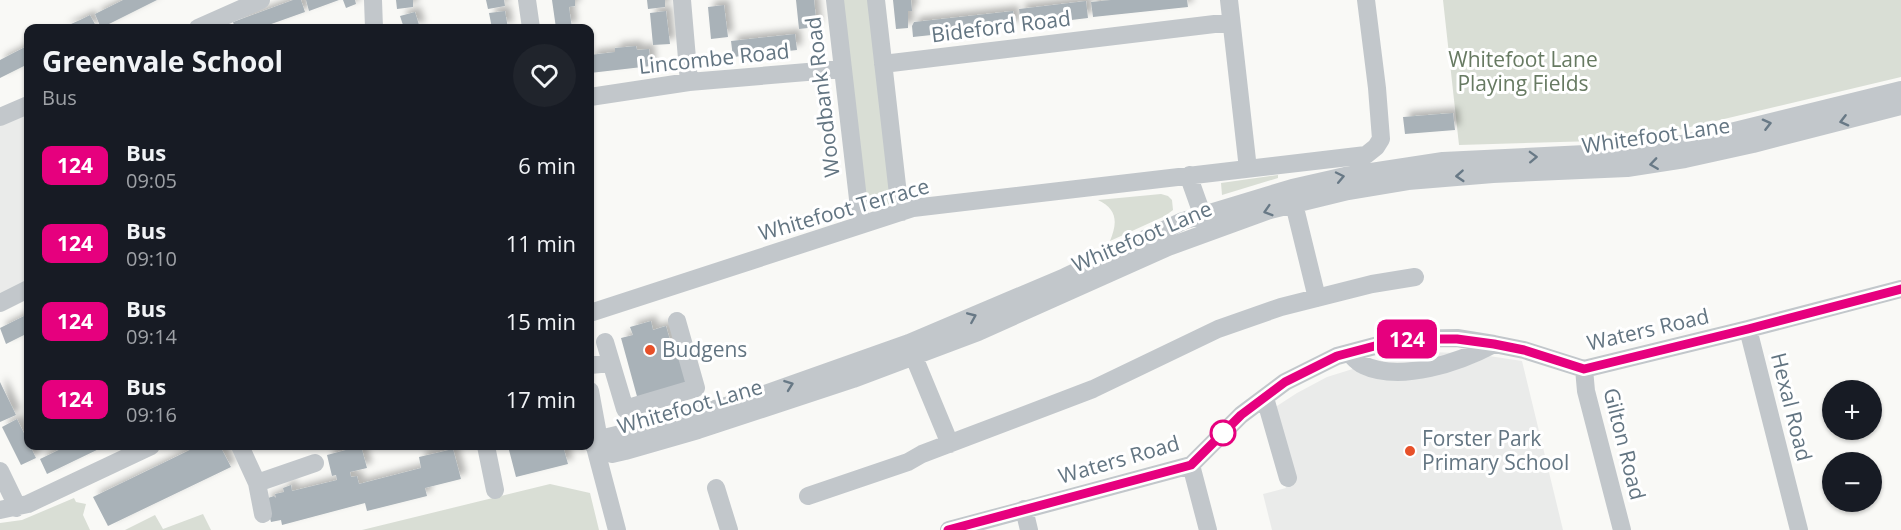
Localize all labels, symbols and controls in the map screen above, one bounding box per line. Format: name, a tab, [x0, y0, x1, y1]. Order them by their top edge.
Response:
street label: Bideford Road	[930, 4, 1072, 48]
street label: Woodbank Road	[798, 15, 846, 179]
street label: Lincombe Road	[637, 36, 791, 80]
text: Greenvale School	[42, 42, 283, 80]
button: heart	[513, 44, 576, 107]
park label: Whitefoot Lane Playing Fields	[1448, 45, 1598, 97]
text: Bus	[42, 84, 77, 111]
street label: Whitefoot Lane	[1580, 111, 1732, 159]
one-way arrow	[1839, 114, 1850, 126]
one-way arrow	[1761, 119, 1772, 131]
text: Bus	[126, 137, 166, 167]
text: 6 min	[518, 150, 576, 180]
text: 124	[57, 151, 93, 179]
one-way arrow	[1529, 151, 1538, 164]
one-way arrow	[1650, 157, 1659, 169]
text: 09:05	[126, 167, 177, 194]
one-way arrow	[1455, 169, 1464, 182]
street label: Whitefoot Terrace	[755, 171, 932, 247]
one-way arrow	[1334, 171, 1344, 184]
street label: Whitefoot Lane	[1067, 194, 1216, 278]
one-way arrow	[1263, 204, 1274, 216]
text: Bus	[126, 215, 166, 245]
text: 11 min	[506, 228, 576, 258]
text: 124	[57, 229, 93, 257]
text: 09:10	[126, 245, 177, 272]
text: Bus	[126, 293, 166, 323]
street label: Waters Road	[1584, 301, 1712, 357]
text: 15 min	[506, 306, 576, 336]
text: 124	[57, 307, 93, 335]
one-way arrow	[965, 312, 976, 324]
line badge: 124	[1372, 320, 1442, 358]
text: 09:14	[126, 323, 177, 350]
text: 124	[1389, 325, 1425, 353]
place label: Budgens	[662, 335, 747, 363]
marker: Budgens	[643, 343, 657, 357]
street label: Hexal Road	[1765, 350, 1819, 464]
text: Bus	[126, 371, 166, 401]
street label: Whitefoot Lane	[614, 372, 765, 440]
one-way arrow	[783, 379, 794, 392]
map controls	[1822, 380, 1882, 512]
button: +	[1822, 380, 1882, 440]
text: 17 min	[506, 384, 576, 414]
text: 124	[57, 385, 93, 413]
street label: Gilton Road	[1598, 385, 1652, 503]
text: 09:16	[126, 401, 177, 428]
unlabelled marker	[1210, 420, 1236, 446]
place label: Forster Park Primary School	[1422, 424, 1569, 476]
street label: Waters Road	[1055, 428, 1182, 490]
marker: Forster Park Primary School	[1403, 444, 1417, 458]
button: −	[1822, 452, 1882, 512]

